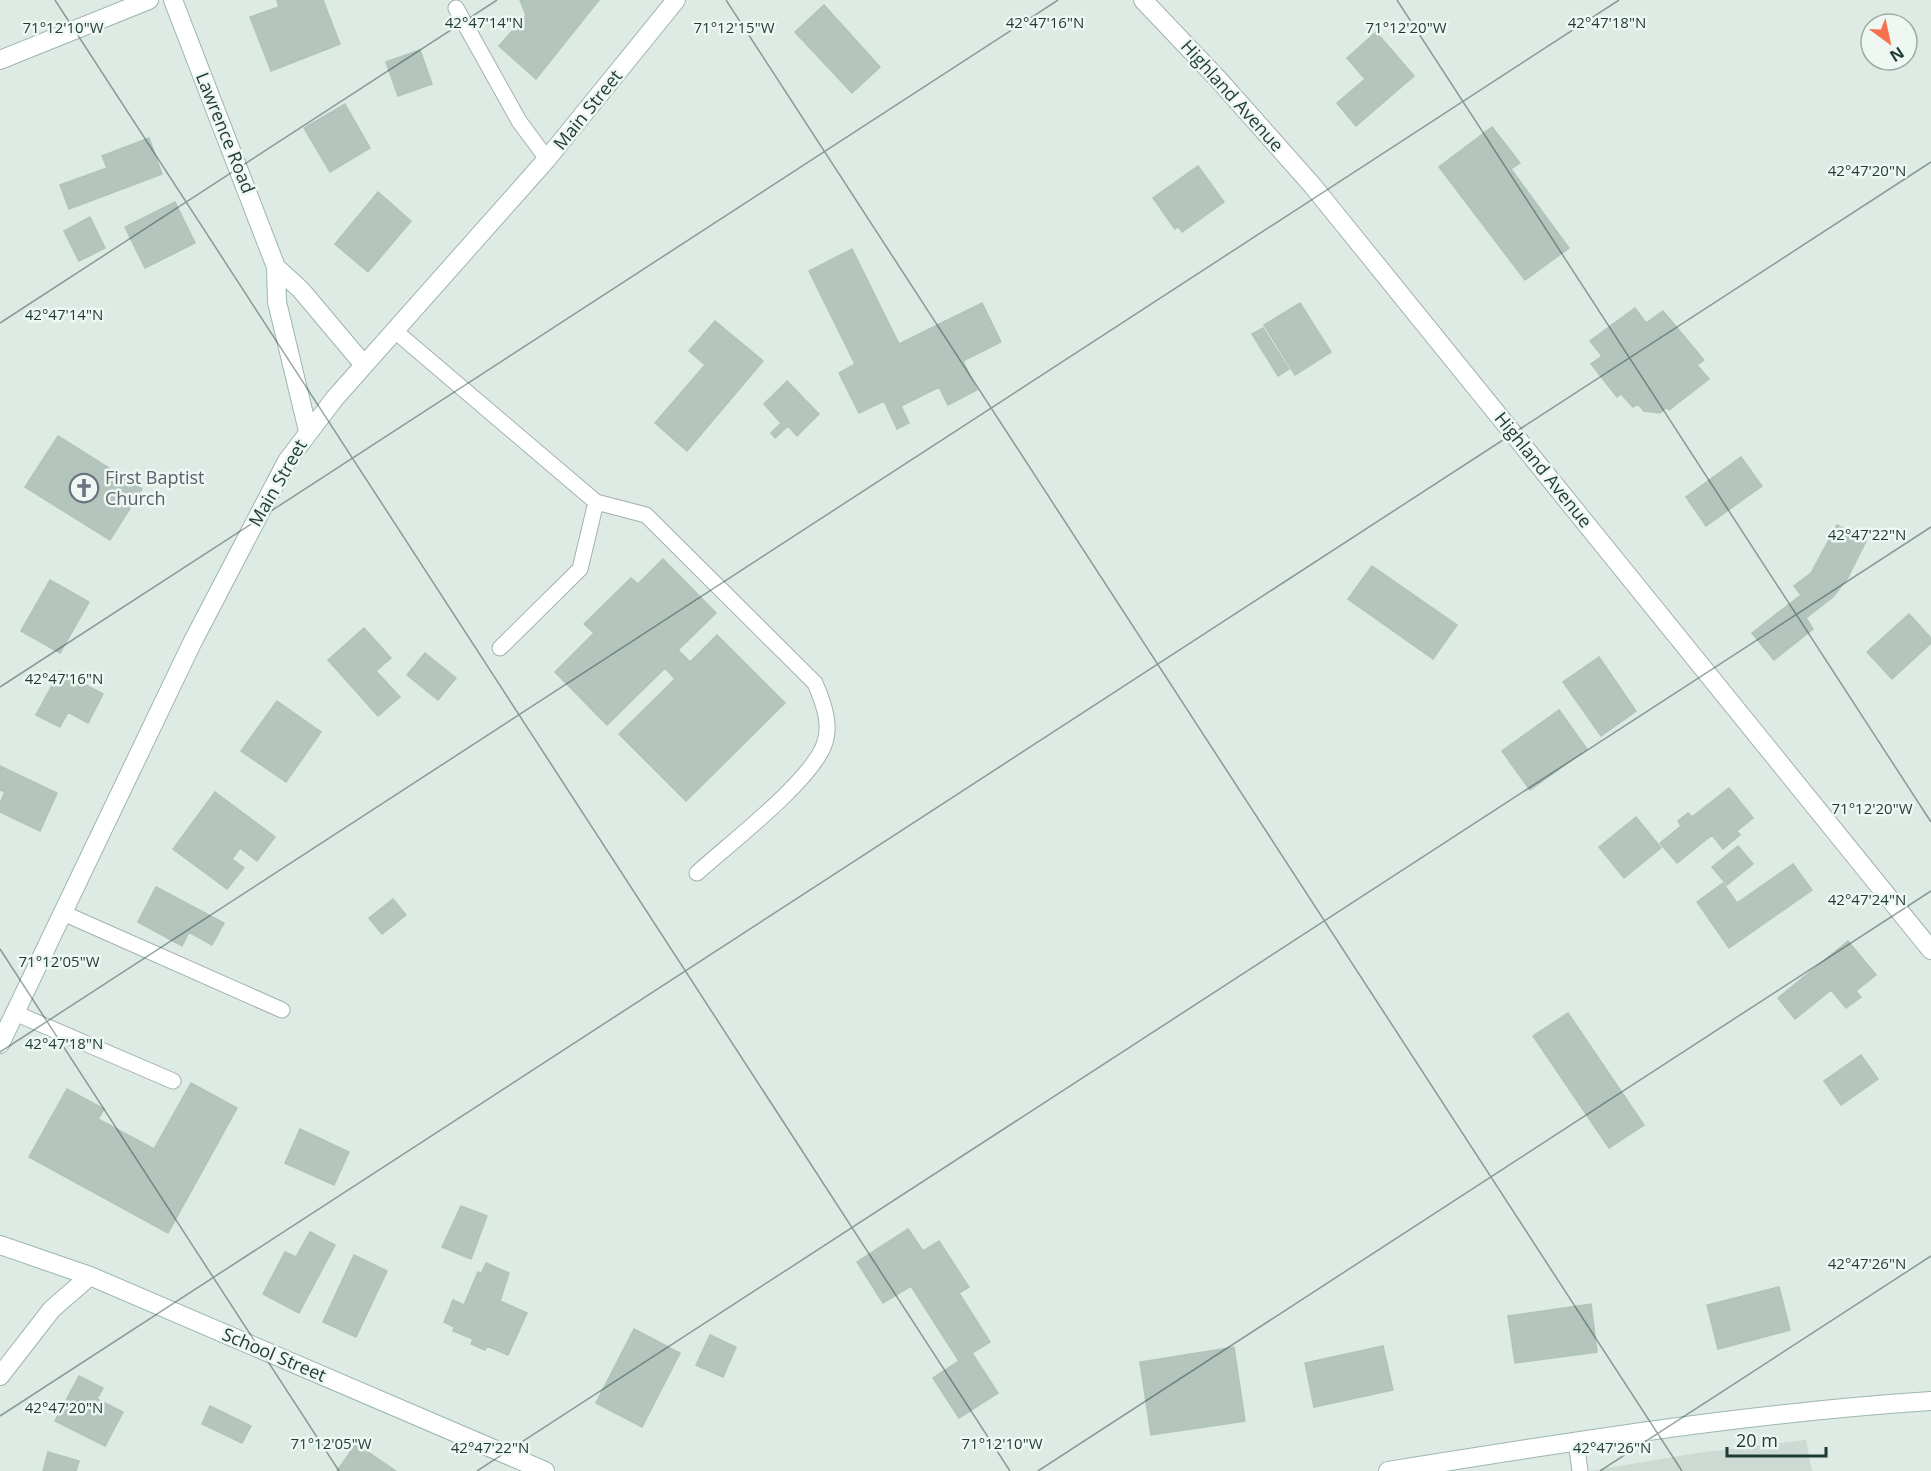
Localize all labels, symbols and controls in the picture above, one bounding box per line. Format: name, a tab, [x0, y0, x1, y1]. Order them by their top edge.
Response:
text: 42°47'14"N	[445, 12, 523, 32]
text: 42°47'16"N	[1006, 12, 1084, 32]
text: 42°47'18"N	[1568, 12, 1646, 32]
north arrow	[1859, 12, 1919, 72]
text: 71°12'10"W	[23, 17, 104, 37]
text: 71°12'15"W	[694, 17, 775, 37]
text: 71°12'20"W	[1366, 17, 1447, 37]
street label: Highland Avenue	[1176, 34, 1289, 156]
text: N	[1886, 42, 1909, 67]
street label: Main Street	[547, 64, 627, 155]
street label: Lawrence Road	[191, 69, 261, 197]
text: 42°47'20"N	[1828, 160, 1906, 180]
text: 42°47'14"N	[25, 304, 103, 324]
street label: Highland Avenue	[1490, 406, 1598, 532]
street label: Main Street	[243, 435, 312, 530]
place label: First Baptist Church	[105, 465, 204, 510]
church icon: First Baptist Church	[68, 472, 100, 504]
text: 42°47'22"N	[1828, 524, 1906, 544]
text: 42°47'16"N	[25, 668, 103, 688]
text: 71°12'20"W	[1832, 798, 1913, 818]
text: 42°47'24"N	[1828, 889, 1906, 909]
text: 71°12'05"W	[19, 951, 100, 971]
text: 42°47'18"N	[25, 1033, 103, 1053]
text: 42°47'26"N	[1828, 1253, 1906, 1273]
street label: School Street	[219, 1321, 330, 1387]
text: 42°47'20"N	[25, 1397, 103, 1417]
scale bar	[1727, 1420, 1826, 1458]
text: 20 m	[1736, 1428, 1778, 1452]
text: 71°12'05"W	[291, 1433, 372, 1453]
text: 71°12'10"W	[962, 1433, 1043, 1453]
text: 42°47'22"N	[451, 1437, 529, 1457]
text: 42°47'26"N	[1573, 1437, 1651, 1457]

